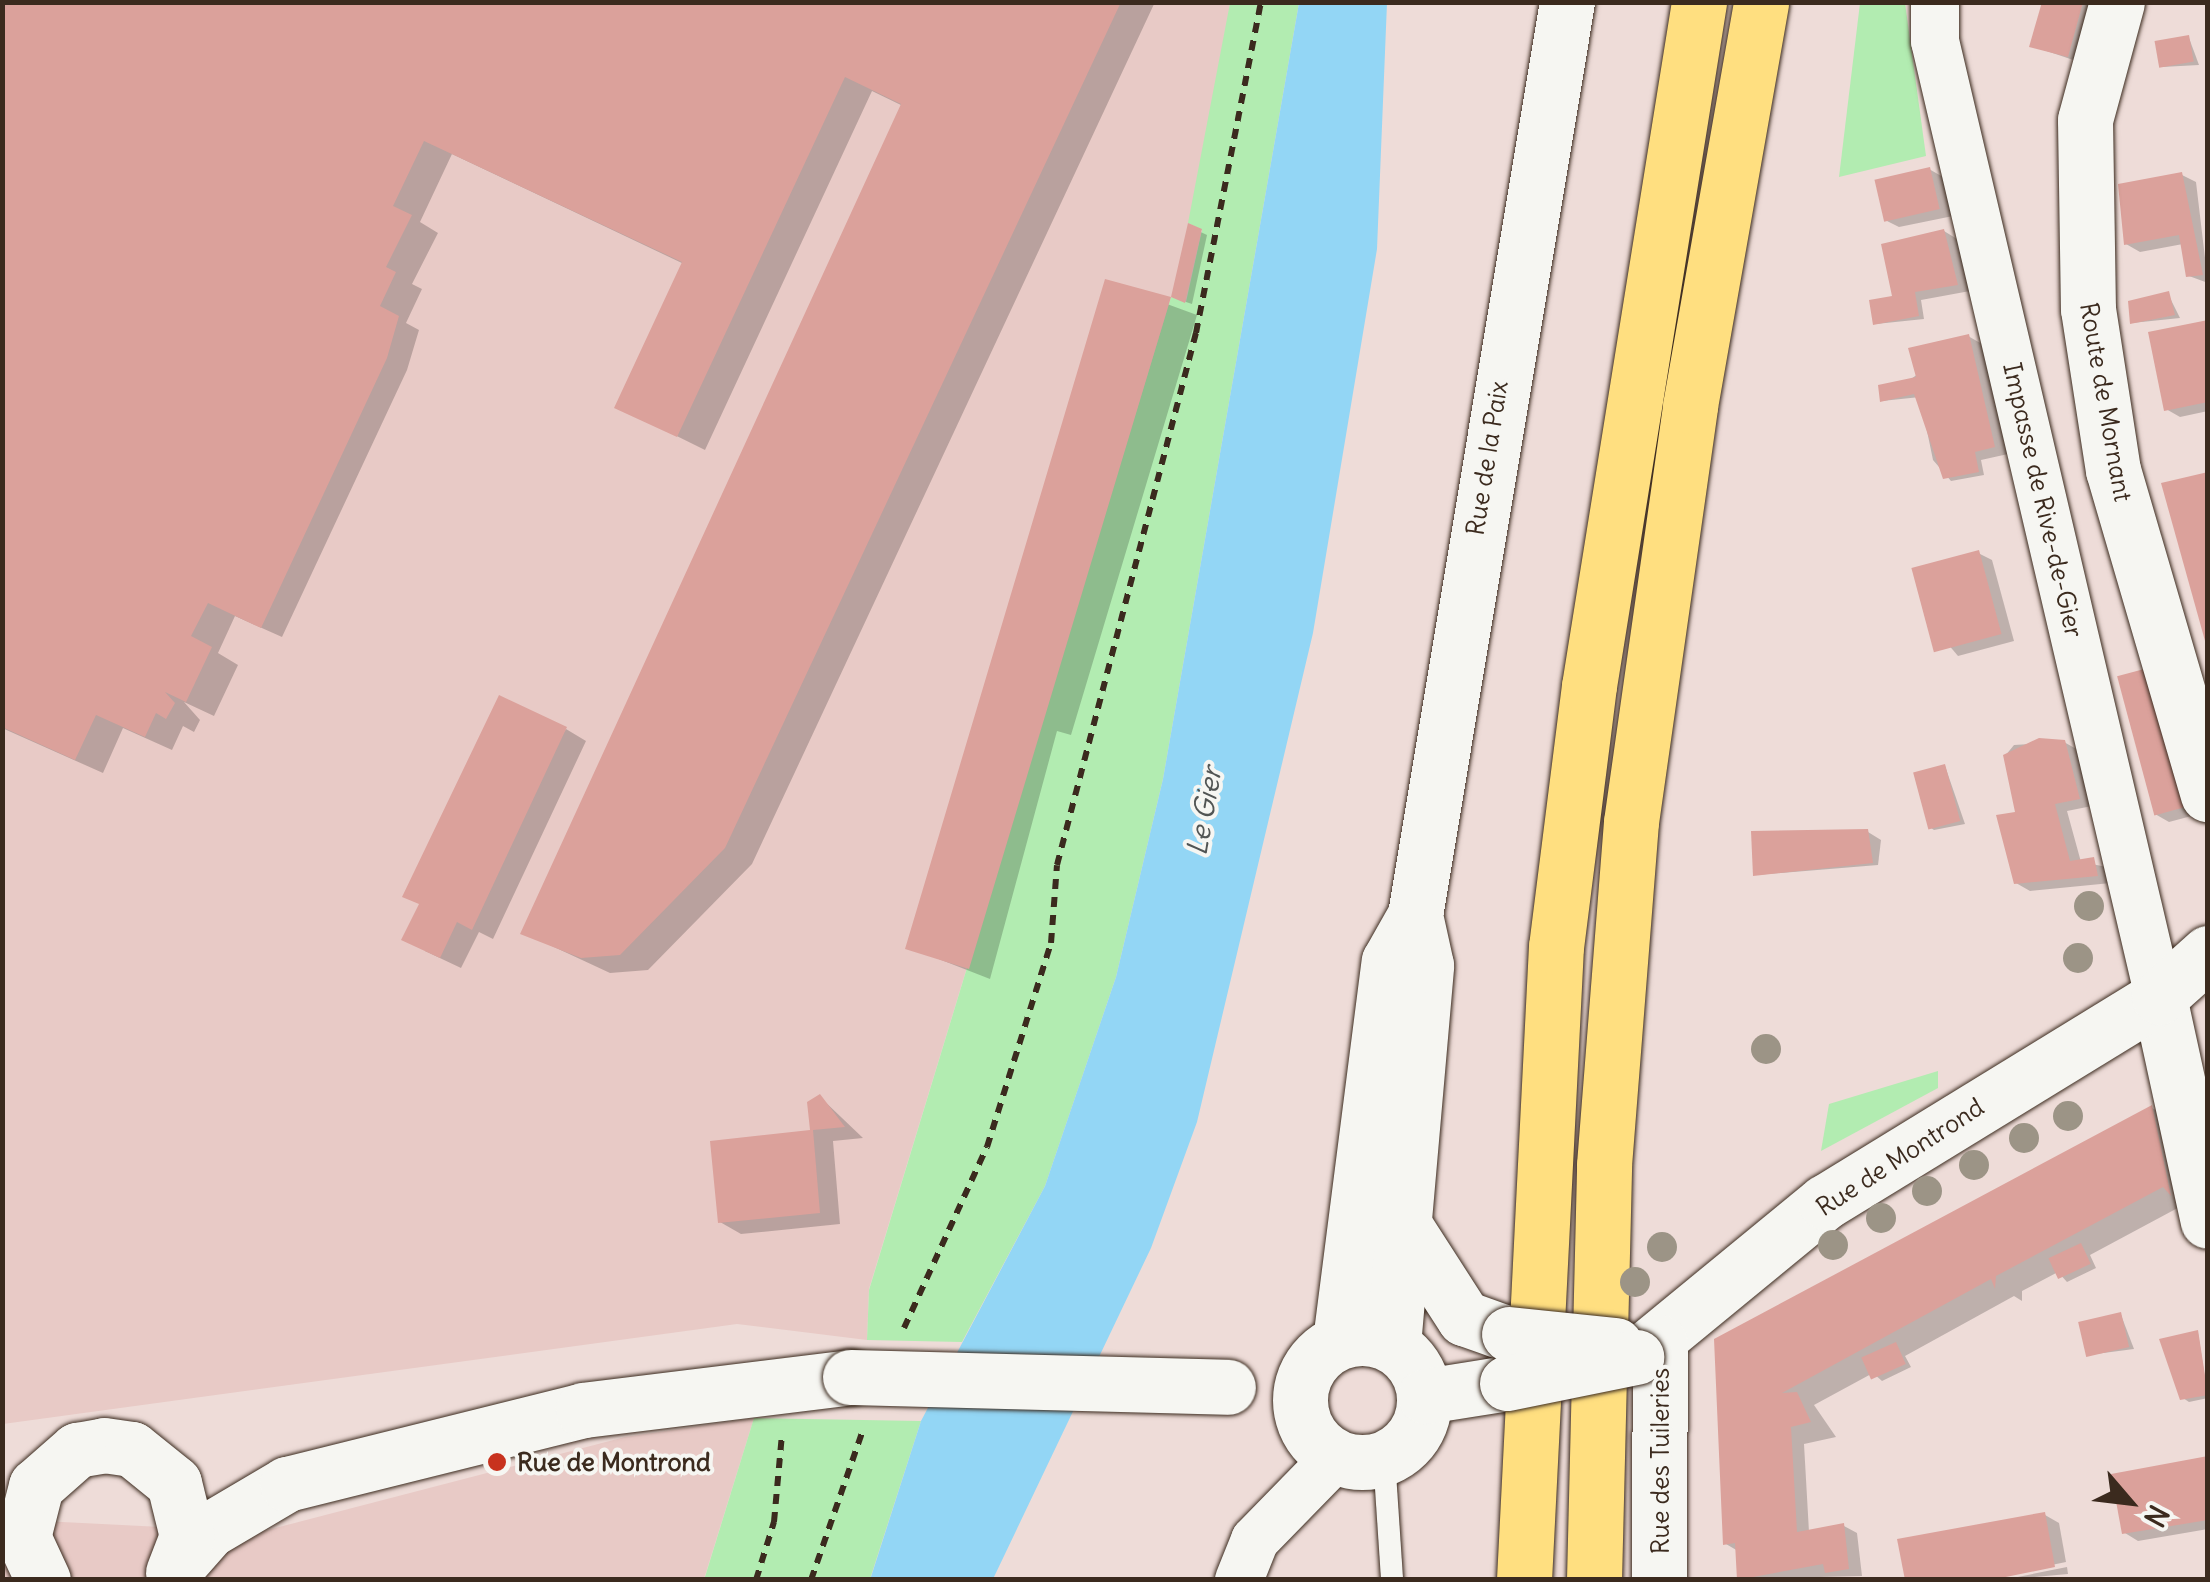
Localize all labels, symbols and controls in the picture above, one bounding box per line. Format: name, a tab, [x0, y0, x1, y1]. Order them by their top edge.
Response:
street label: Route de Mornant	[2074, 300, 2138, 504]
street label: Impasse de Rive-de-Gier	[1997, 360, 2089, 640]
street label: Rue de la Paix	[1460, 379, 1514, 537]
water label: Le Gier	[1180, 764, 1228, 858]
street label: Rue de Montrond	[1811, 1092, 1989, 1222]
street label: Rue des Tuileries	[1645, 1368, 1675, 1554]
place label: Rue de Montrond	[517, 1447, 711, 1477]
marker: Rue de Montrond	[486, 1451, 508, 1473]
north arrow	[2080, 1452, 2180, 1552]
text: N	[2136, 1499, 2177, 1533]

